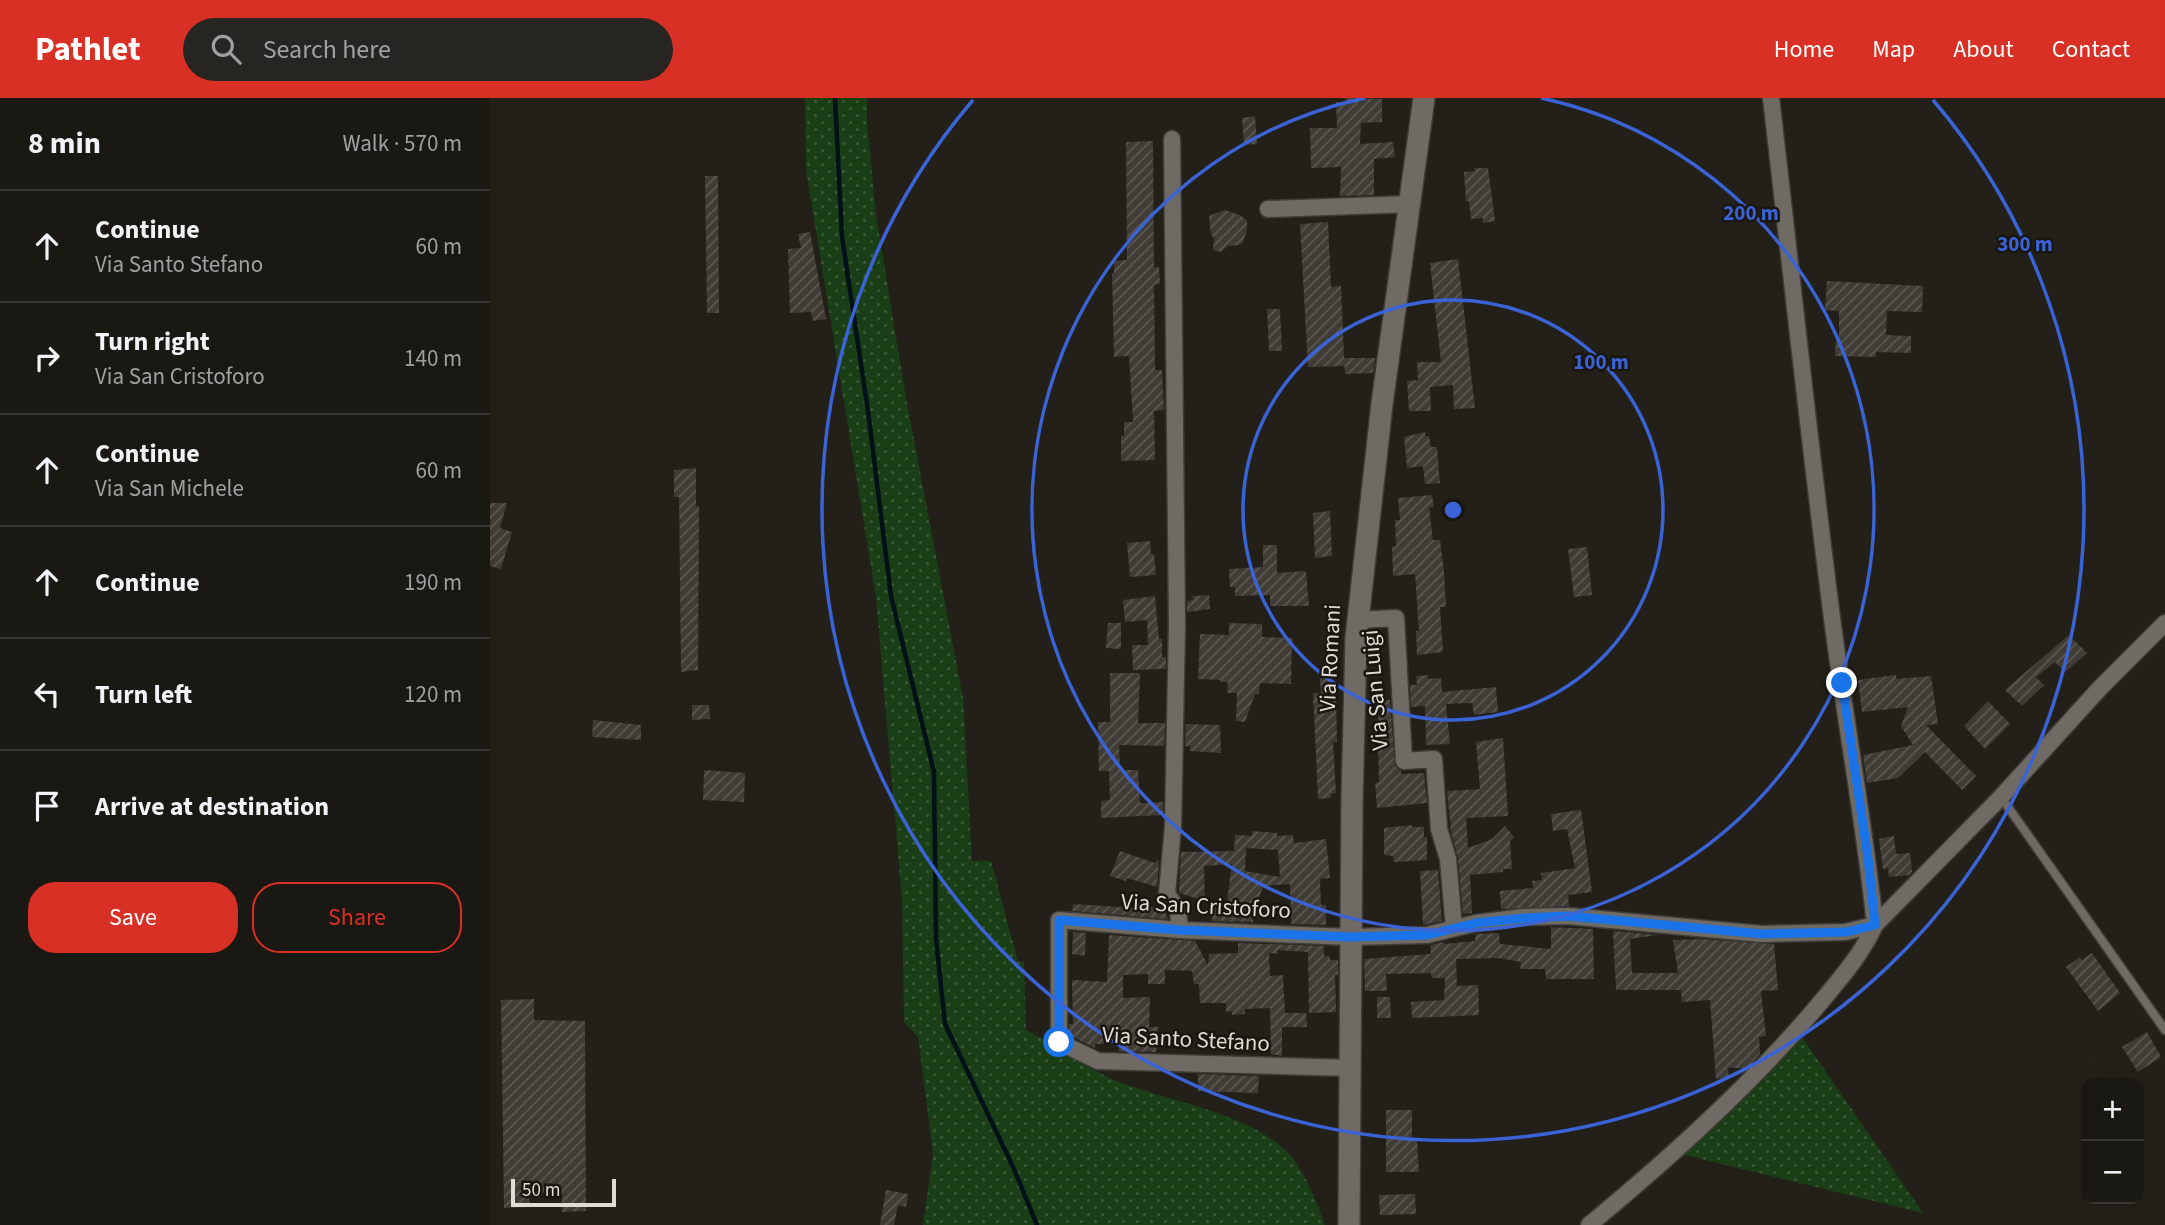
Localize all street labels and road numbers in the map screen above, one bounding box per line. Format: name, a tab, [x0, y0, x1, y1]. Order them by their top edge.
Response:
street label: Via Romani	[1311, 603, 1349, 713]
street label: Via San Luigi	[1353, 628, 1397, 752]
street label: Via San Cristoforo	[1120, 885, 1292, 927]
street label: Via Santo Stefano	[1101, 1018, 1271, 1060]

